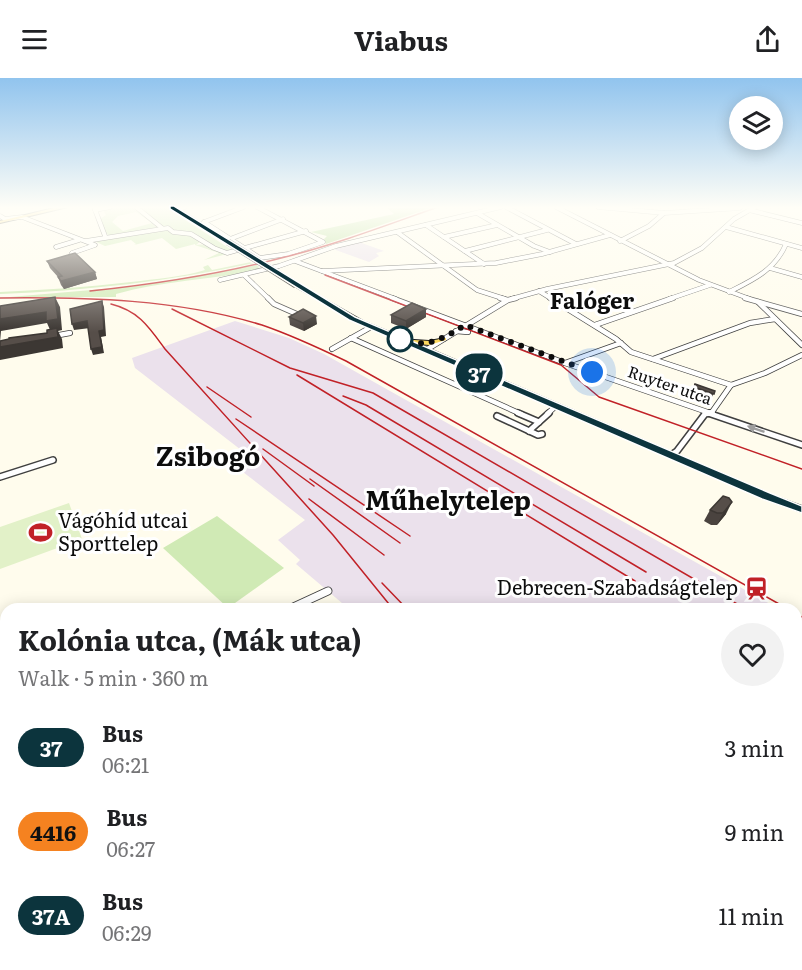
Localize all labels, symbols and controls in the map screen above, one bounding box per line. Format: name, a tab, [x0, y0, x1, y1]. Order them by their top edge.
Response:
text: Viabus	[354, 19, 448, 59]
icon: menu	[18, 23, 51, 56]
icon: share	[751, 23, 784, 56]
map controls	[729, 96, 783, 150]
button: layers	[729, 96, 783, 150]
district label: Falóger	[550, 283, 634, 316]
unlabelled marker	[387, 326, 413, 352]
line badge: 37	[452, 354, 506, 392]
your location	[577, 357, 607, 387]
text: 37	[468, 358, 490, 389]
street label: Ruyter utca	[625, 358, 716, 410]
one-way arrow	[747, 424, 765, 433]
district label: Zsibogó	[156, 435, 260, 474]
district label: Műhelytelep	[365, 479, 531, 518]
place label: Vágóhíd utcai Sporttelep	[58, 504, 188, 557]
sports icon: Vágóhíd utcai Sporttelep	[27, 520, 53, 546]
place label: Debrecen-Szabadságtelep	[497, 571, 738, 601]
station icon: Debrecen-Szabadságtelep	[743, 575, 769, 601]
text: Kolónia utca, (Mák utca)	[18, 618, 362, 660]
button: heart	[721, 623, 784, 686]
text: Walk · 5 min · 360 m	[18, 662, 209, 692]
text: Bus	[102, 716, 143, 749]
text: 3 min	[724, 731, 784, 764]
text: 37	[40, 732, 62, 763]
text: 06:21	[102, 749, 149, 779]
text: Bus	[106, 800, 147, 833]
text: 9 min	[725, 815, 784, 848]
text: 4416	[30, 816, 76, 847]
text: 06:27	[106, 833, 155, 863]
text: Bus	[102, 884, 143, 917]
text: 11 min	[718, 899, 784, 932]
text: 37A	[32, 900, 70, 931]
text: 06:29	[102, 917, 151, 947]

